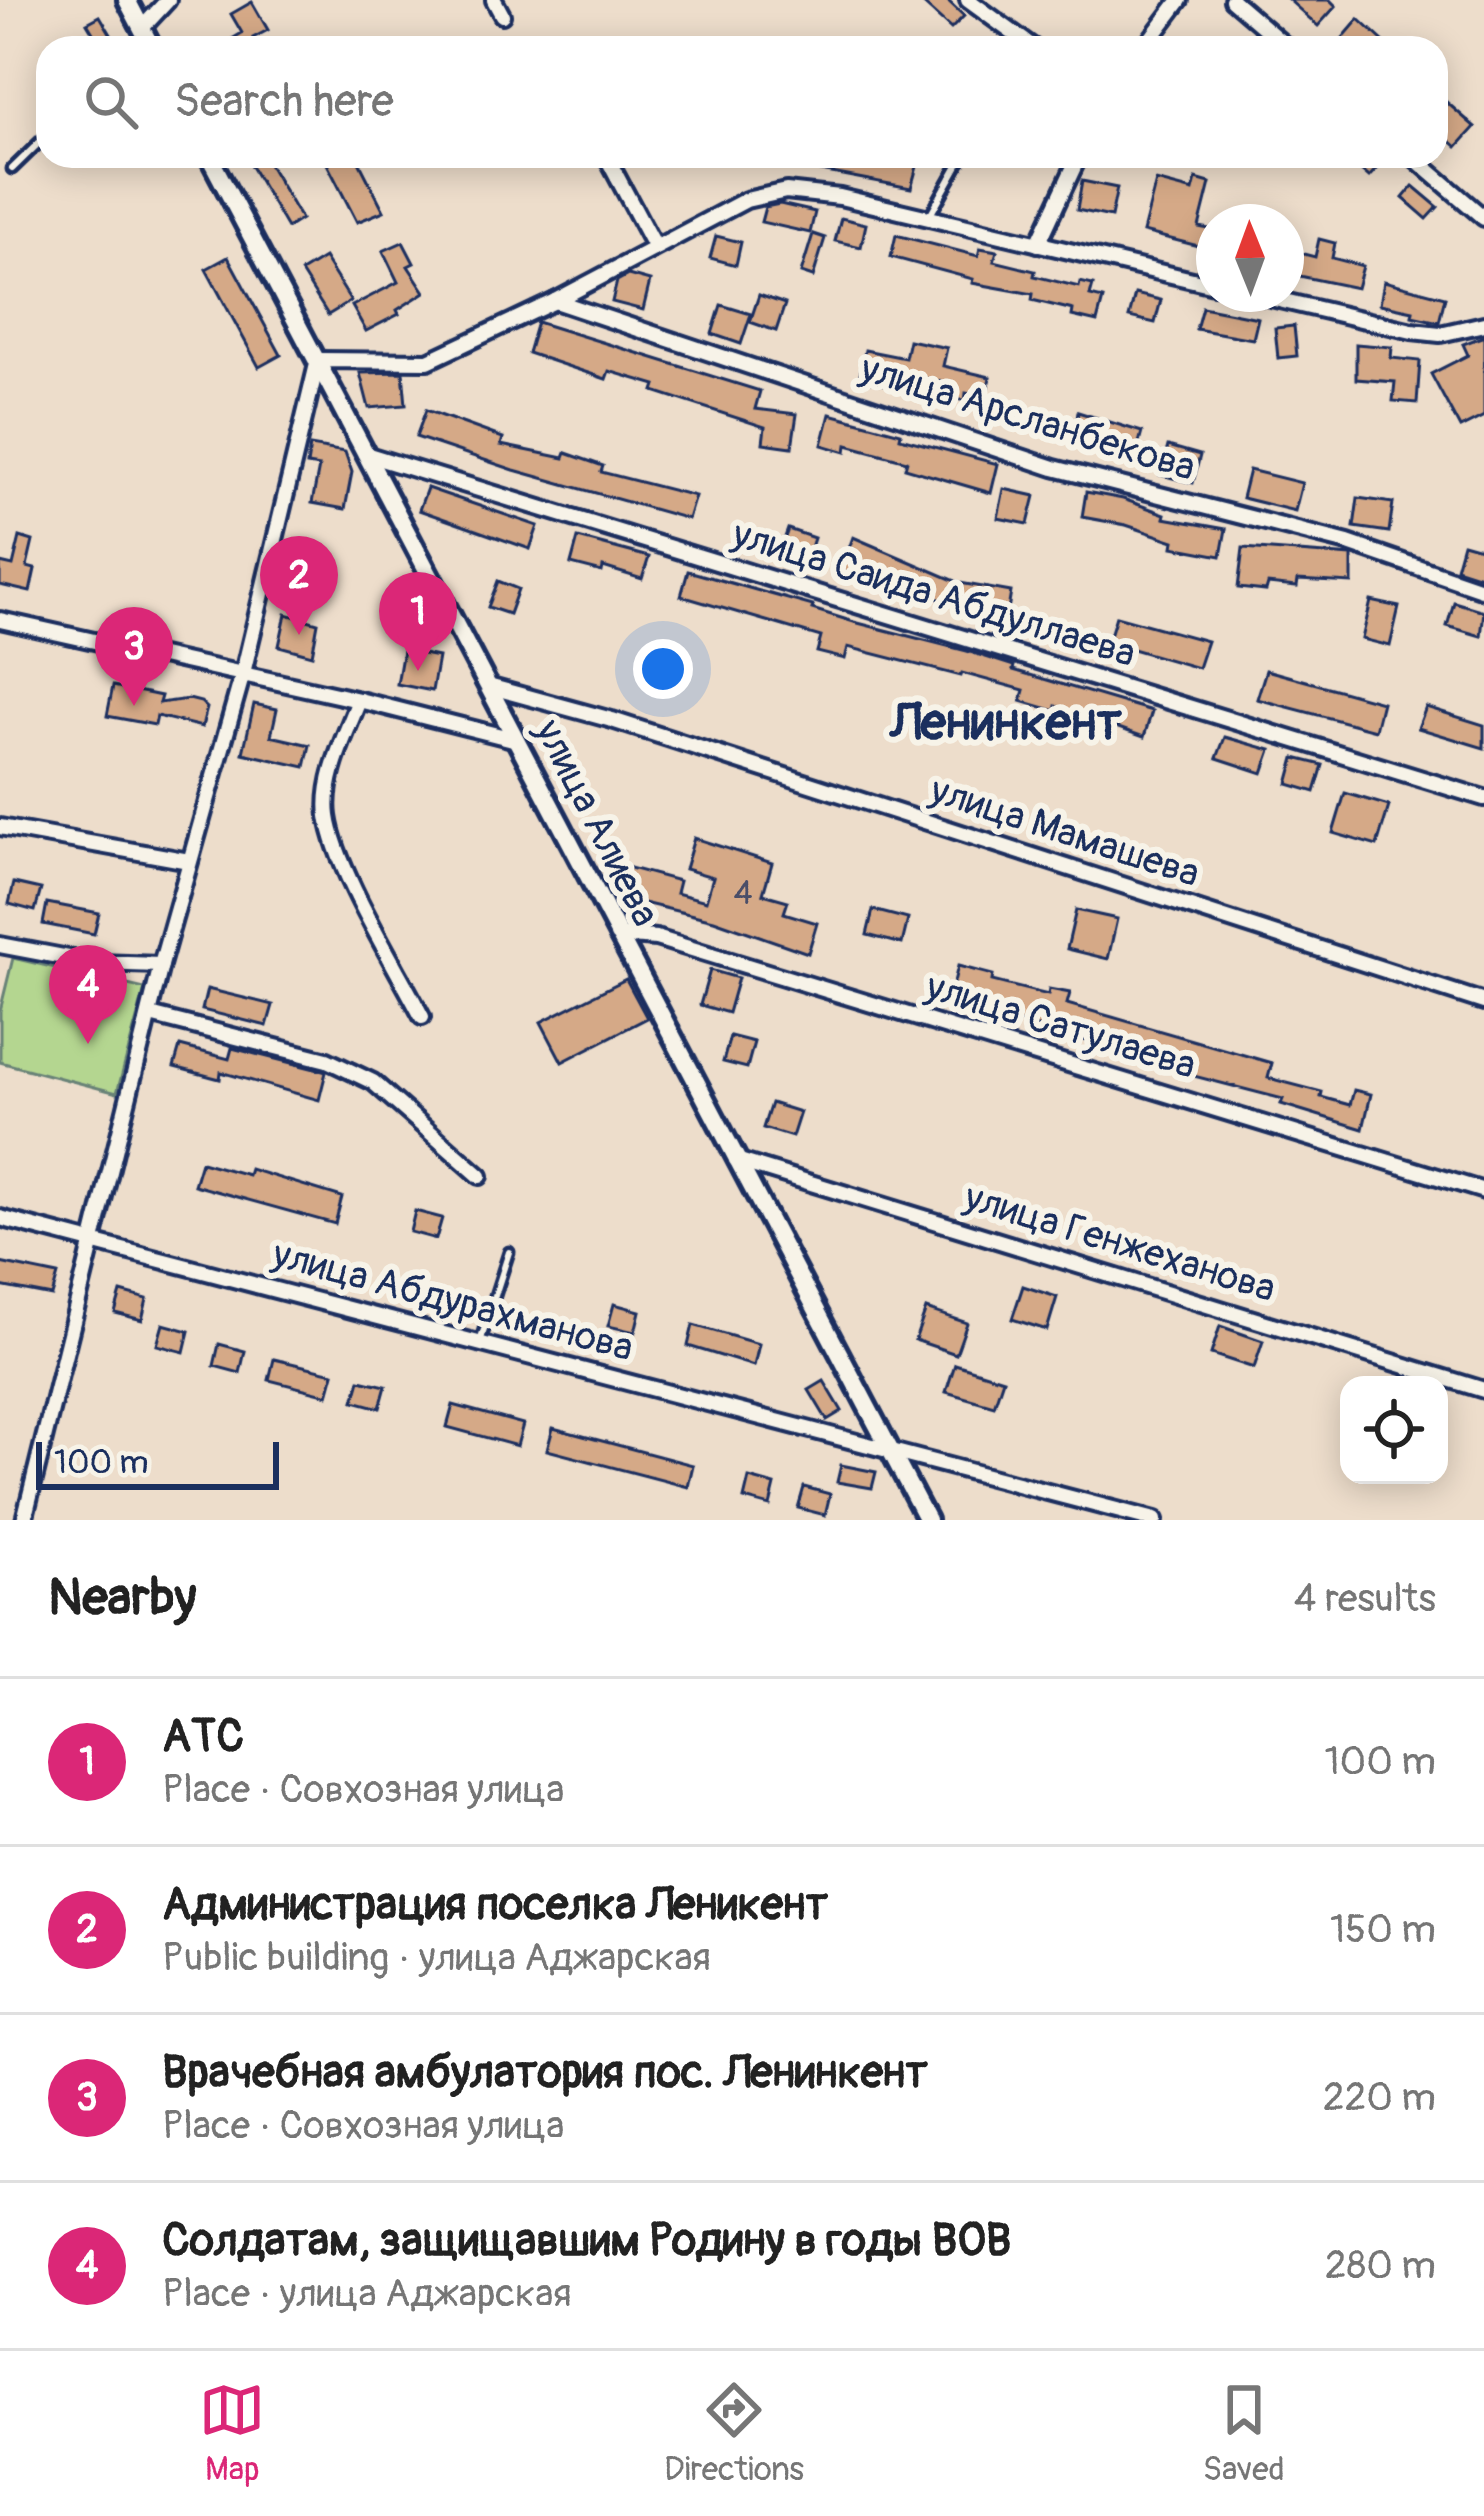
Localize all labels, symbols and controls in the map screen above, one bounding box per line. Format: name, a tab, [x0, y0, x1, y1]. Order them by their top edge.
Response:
search box	[36, 36, 1448, 168]
icon: search	[78, 69, 144, 135]
text: Search here	[174, 74, 394, 130]
north arrow	[1196, 204, 1304, 312]
street label: улица Арсланбекова	[854, 344, 1201, 492]
street label: улица Саида Абдуллаева	[726, 509, 1141, 679]
pin: 2	[260, 536, 338, 635]
pin: 1	[379, 572, 457, 671]
pin: 3	[95, 607, 173, 706]
your location	[633, 639, 693, 699]
district label: Ленинкент	[889, 691, 1122, 755]
street label: улица Алиева	[524, 711, 670, 935]
street label: улица Мамашева	[923, 765, 1206, 899]
house number: 4	[733, 873, 753, 914]
pin: 4	[49, 945, 127, 1044]
street label: улица Сатулаева	[919, 961, 1202, 1090]
street label: улица Генжеханова	[958, 1172, 1281, 1314]
street label: улица Абдурахманова	[267, 1229, 638, 1373]
map controls	[1340, 1376, 1448, 1484]
button: locate	[1340, 1376, 1448, 1484]
scale bar	[36, 1436, 279, 1489]
text: 100 m	[54, 1442, 148, 1483]
text: Nearby	[48, 1566, 196, 1630]
text: 4 results	[1294, 1574, 1436, 1623]
text: АТС	[162, 1709, 244, 1765]
text: 1	[79, 1737, 95, 1786]
text: 100 m	[1324, 1737, 1436, 1786]
text: Place · Совхозная улица	[162, 1765, 564, 1814]
text: Администрация поселка Леникент	[162, 1877, 828, 1933]
text: 2	[76, 1905, 98, 1954]
text: 150 m	[1330, 1905, 1436, 1954]
text: Public building · улица Аджарская	[162, 1933, 711, 1982]
text: Врачебная амбулатория пос. Ленинкент	[162, 2045, 928, 2101]
text: 3	[76, 2073, 98, 2122]
text: 220 m	[1323, 2073, 1436, 2122]
text: Place · Совхозная улица	[162, 2101, 564, 2150]
text: Солдатам, защищавшим Родину в годы ВОВ	[162, 2213, 1011, 2269]
text: 4	[76, 2241, 98, 2290]
text: 280 m	[1325, 2241, 1436, 2290]
text: Place · улица Аджарская	[162, 2269, 572, 2318]
tab: Map	[199, 2377, 265, 2490]
tab: Directions	[664, 2377, 804, 2490]
tab: Saved	[1203, 2377, 1285, 2490]

